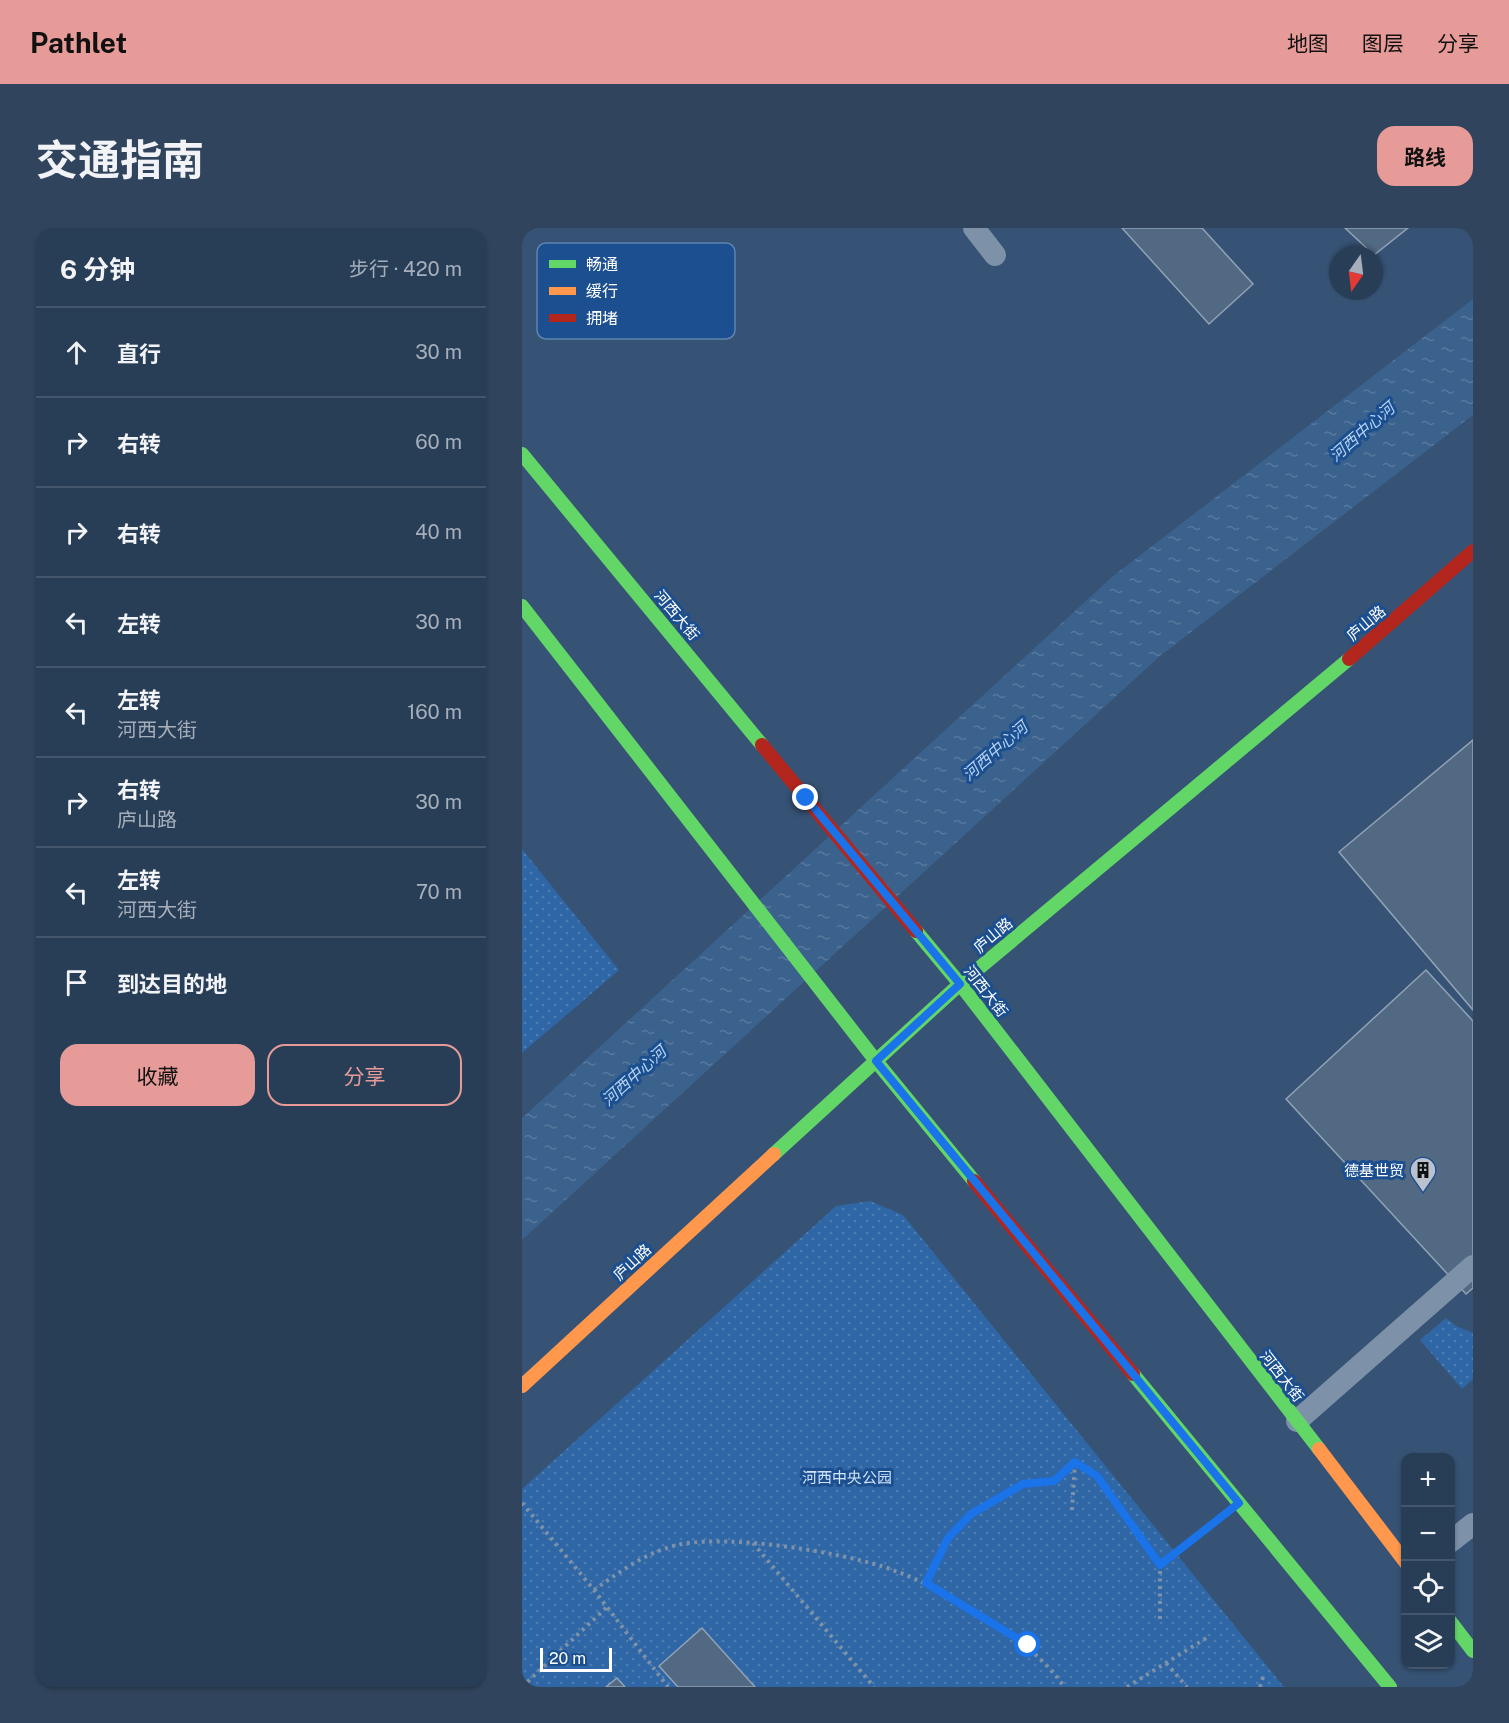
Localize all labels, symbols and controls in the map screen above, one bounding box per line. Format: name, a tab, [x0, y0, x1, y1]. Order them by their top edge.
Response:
text: Pathlet	[30, 26, 127, 59]
text: 地图	[1287, 31, 1329, 56]
text: 图层	[1362, 31, 1404, 56]
text: 分享	[1437, 31, 1479, 56]
button: 路线	[1377, 126, 1473, 186]
text: 交通指南	[36, 135, 204, 184]
legend	[537, 243, 735, 339]
north arrow	[1329, 246, 1383, 300]
text: 6 分钟	[60, 254, 135, 285]
text: 畅通	[586, 255, 618, 274]
text: 步行 · 420 m	[349, 257, 462, 281]
text: 缓行	[586, 282, 618, 301]
text: 拥堵	[586, 309, 618, 328]
icon: ahead	[60, 336, 93, 369]
text: 30 m	[415, 340, 462, 364]
text: 直行	[117, 341, 161, 367]
water label: 河西中心河	[1326, 397, 1401, 465]
icon: right	[60, 426, 93, 459]
text: 60 m	[415, 430, 462, 454]
text: 右转	[117, 431, 161, 457]
icon: right	[60, 516, 93, 549]
text: 40 m	[415, 520, 462, 544]
text: 右转	[117, 521, 161, 547]
street label: 河西大街	[651, 587, 703, 643]
street label: 庐山路	[1343, 602, 1389, 644]
icon: left	[60, 606, 93, 639]
text: 30 m	[415, 610, 462, 634]
text: 左转	[117, 611, 161, 637]
text: 左转	[117, 687, 161, 713]
icon: left	[60, 696, 93, 729]
text: 160 m	[407, 700, 462, 724]
water label: 河西中心河	[959, 716, 1034, 784]
text: 河西大街	[117, 718, 197, 742]
text: 右转	[117, 777, 161, 803]
route end	[792, 784, 818, 810]
icon: right	[60, 786, 93, 819]
text: 30 m	[415, 790, 462, 814]
text: 庐山路	[117, 808, 177, 832]
text: 左转	[117, 867, 161, 893]
icon: left	[60, 876, 93, 909]
text: 70 m	[416, 880, 462, 904]
text: 河西大街	[117, 898, 197, 922]
street label: 庐山路	[970, 914, 1016, 956]
street label: 河西大街	[961, 962, 1011, 1020]
icon: arrive	[60, 966, 93, 999]
text: 到达目的地	[117, 971, 227, 997]
water label: 河西中心河	[598, 1040, 672, 1110]
button: 收藏	[60, 1044, 255, 1106]
button: 分享	[267, 1044, 462, 1106]
building icon: 德基世贸	[1408, 1155, 1438, 1193]
place label: 德基世贸	[1344, 1162, 1404, 1179]
street label: 庐山路	[610, 1240, 654, 1284]
street label: 河西大街	[1257, 1347, 1307, 1405]
map controls	[1401, 1453, 1455, 1669]
button: +	[1401, 1453, 1455, 1507]
park label: 河西中央公园	[802, 1469, 892, 1486]
button: −	[1401, 1507, 1455, 1561]
button: locate	[1401, 1561, 1455, 1615]
button: layers	[1401, 1615, 1455, 1669]
route start	[1014, 1631, 1040, 1657]
scale bar	[540, 1645, 612, 1672]
text: 20 m	[549, 1649, 586, 1668]

